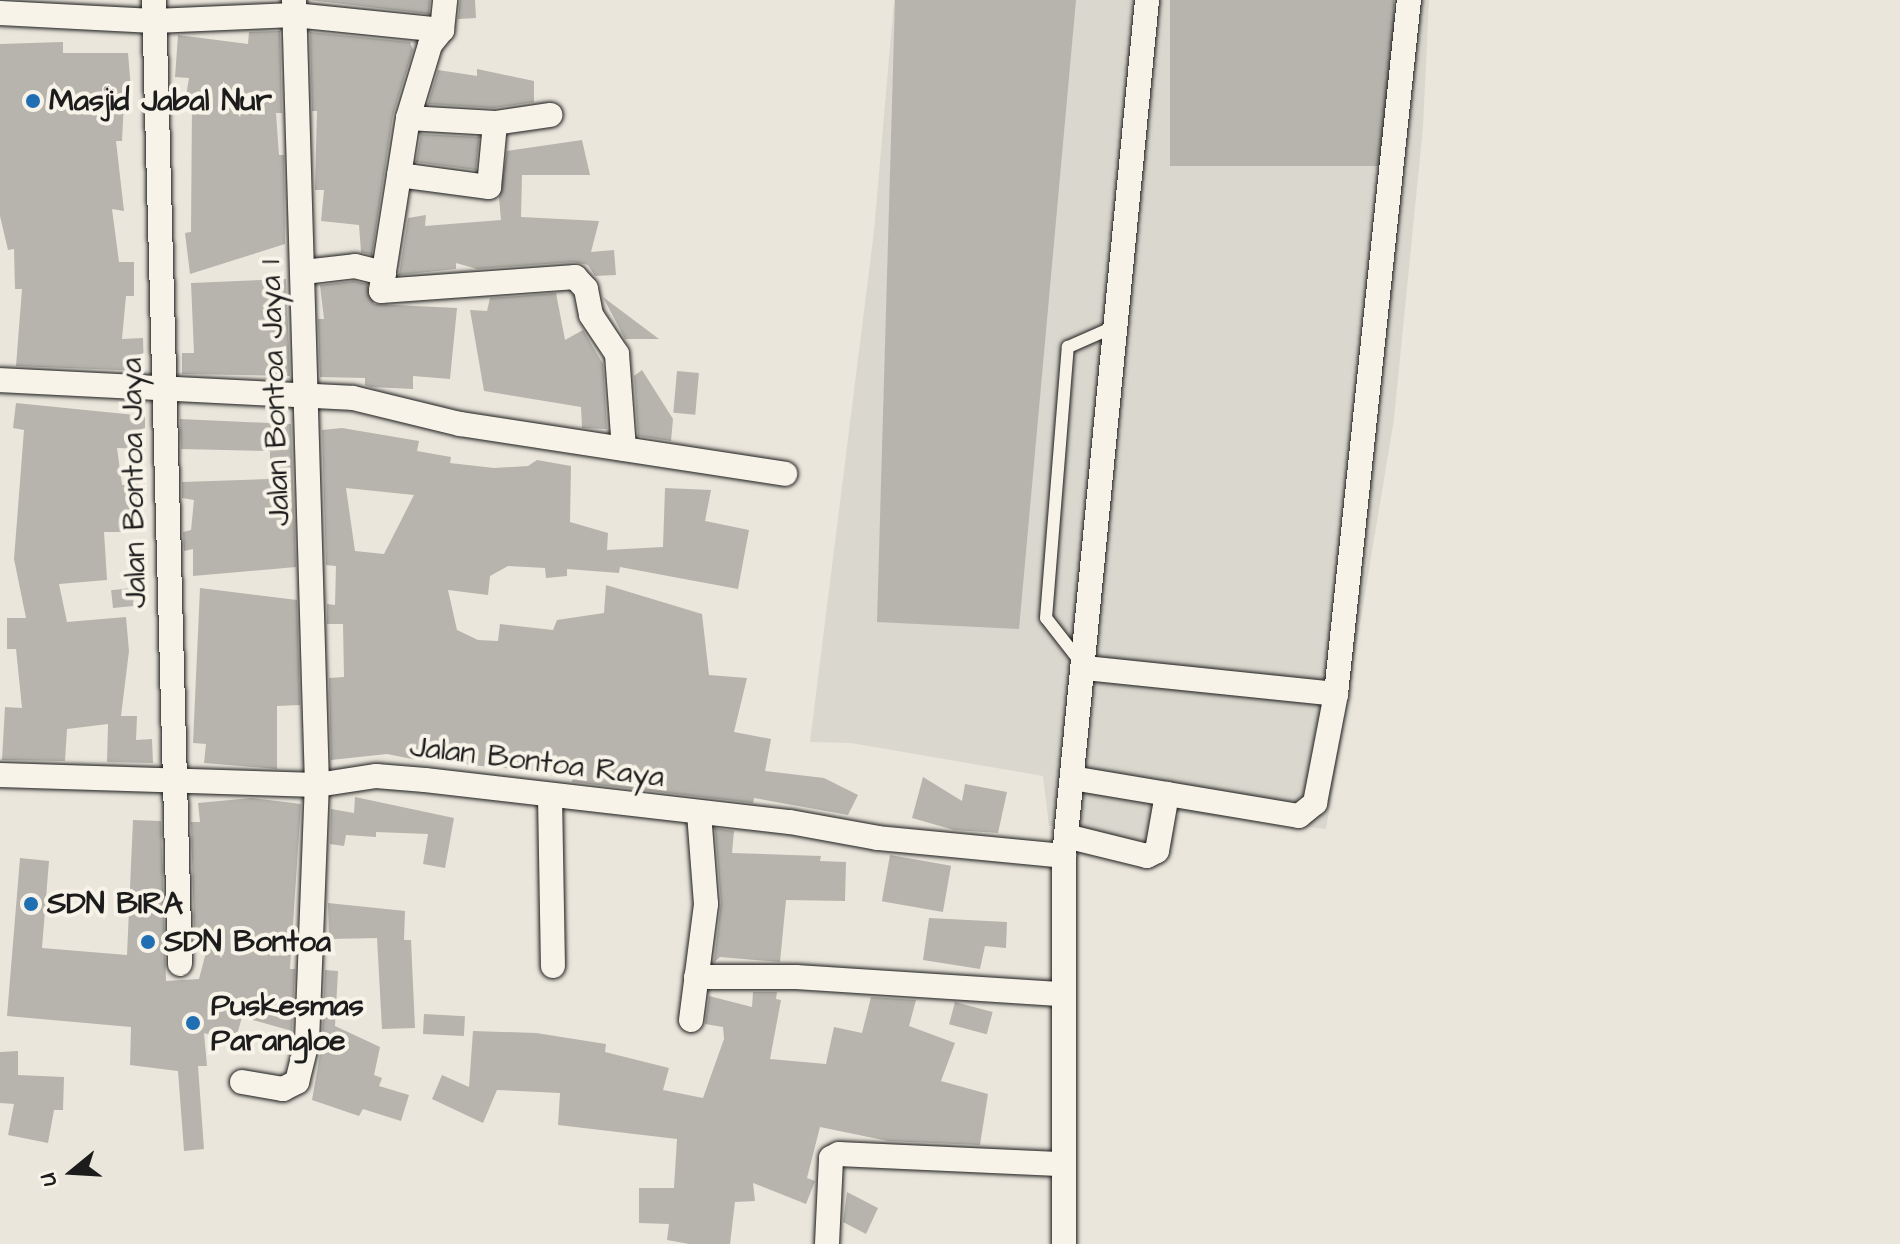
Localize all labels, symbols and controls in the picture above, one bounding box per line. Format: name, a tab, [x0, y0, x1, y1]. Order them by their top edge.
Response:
place label: Masjid Jabal Nur	[49, 83, 272, 119]
marker: Masjid Jabal Nur	[24, 92, 42, 110]
street label: Jalan Bontoa Jaya 1	[252, 259, 298, 527]
street label: Jalan Bontoa Jaya	[114, 357, 154, 609]
street label: Jalan Bontoa Raya	[408, 729, 666, 795]
place label: SDN BIRA	[47, 886, 183, 922]
marker: SDN BIRA	[22, 895, 40, 913]
place label: SDN Bontoa	[164, 924, 331, 960]
marker: SDN Bontoa	[139, 933, 157, 951]
place label: Puskesmas Parangloe	[211, 988, 364, 1058]
marker: Puskesmas Parangloe	[182, 1012, 204, 1034]
north arrow	[32, 1132, 112, 1212]
text: U	[32, 1169, 65, 1190]

